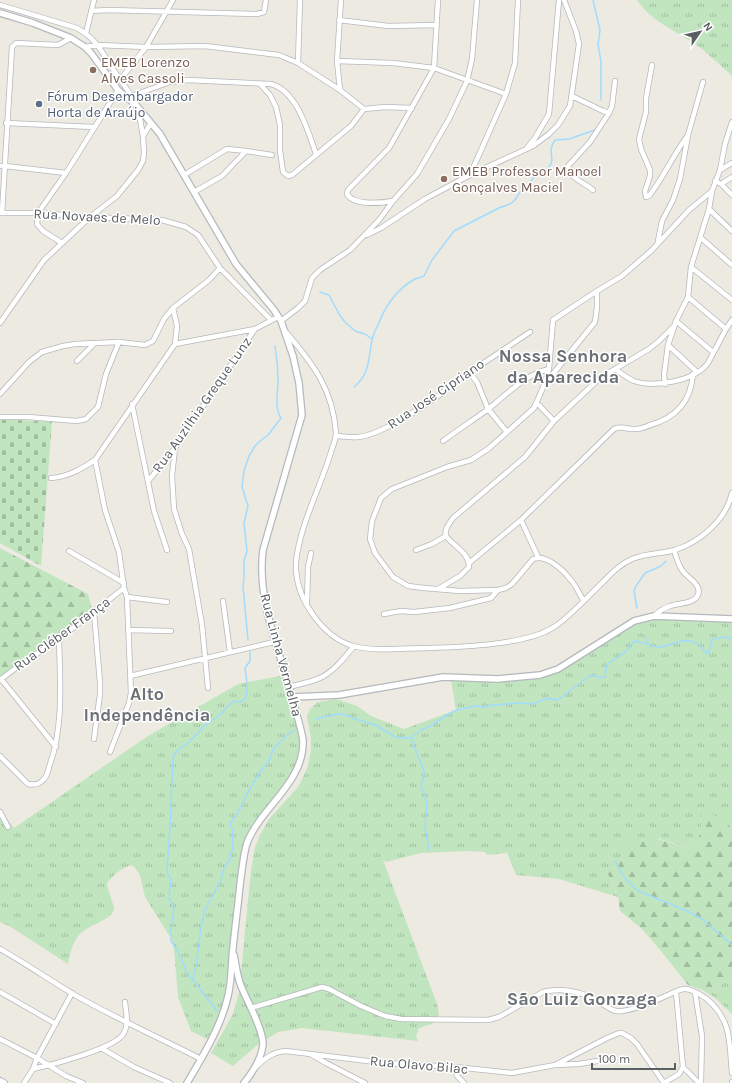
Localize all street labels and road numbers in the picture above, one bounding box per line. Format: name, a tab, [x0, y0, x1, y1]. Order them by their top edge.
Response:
street label: Rua Novaes de Melo	[33, 205, 161, 229]
street label: Rua Auzilhia Greque Lunz	[149, 334, 255, 476]
street label: Rua José Cipriano	[384, 355, 488, 433]
street label: Rua Linha Vermelha	[256, 592, 306, 718]
street label: Rua Cléber França	[10, 593, 114, 675]
street label: Rua Olavo Bilac	[369, 1052, 469, 1078]

